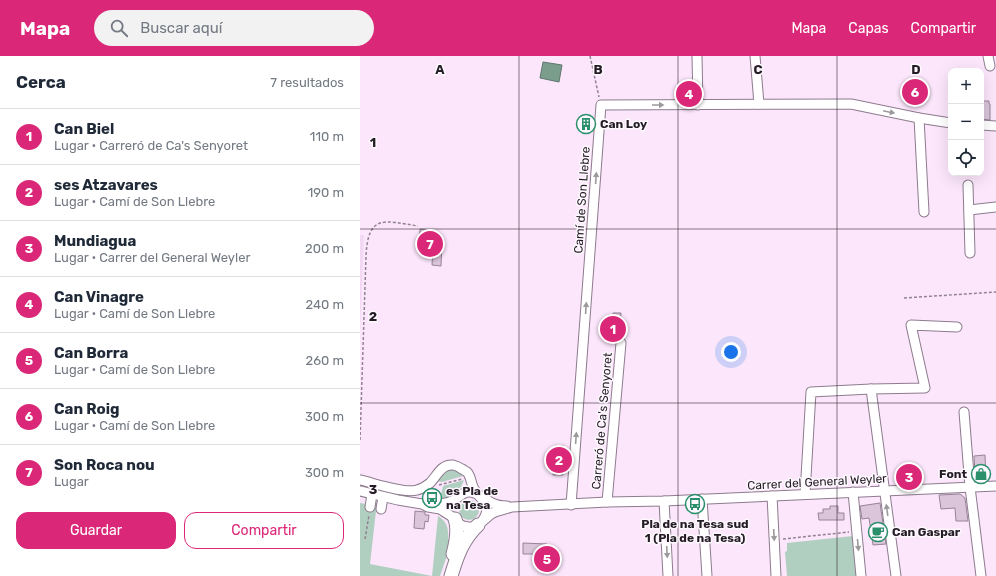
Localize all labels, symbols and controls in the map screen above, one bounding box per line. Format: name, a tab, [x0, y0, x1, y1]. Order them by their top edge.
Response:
search box	[94, 10, 374, 46]
text: Mapa	[20, 17, 70, 40]
icon: search	[108, 17, 130, 39]
text: Buscar aquí	[140, 19, 222, 37]
text: Mapa	[791, 20, 826, 37]
text: Capas	[848, 20, 889, 37]
text: Compartir	[911, 20, 976, 37]
text: A	[435, 62, 445, 77]
text: B	[593, 62, 603, 77]
text: C	[753, 62, 763, 77]
text: D	[911, 62, 921, 77]
map controls	[948, 68, 984, 176]
button: +	[948, 68, 984, 104]
text: Cerca	[16, 72, 66, 92]
text: 7 resultados	[270, 75, 344, 90]
pin: 6	[902, 77, 928, 107]
pin: 4	[676, 79, 702, 109]
one-way arrow	[652, 102, 665, 108]
button: −	[948, 104, 984, 140]
one-way arrow	[883, 109, 896, 115]
building icon: Can Loy	[575, 113, 597, 135]
place label: Can Loy	[600, 117, 647, 131]
text: Can Biel	[54, 120, 114, 138]
text: 1	[26, 129, 32, 144]
text: 110 m	[310, 129, 344, 144]
text: 1	[370, 135, 376, 150]
text: Lugar · Carreró de Ca's Senyoret	[54, 138, 248, 153]
button: locate	[948, 140, 984, 176]
street label: Camí de Son Llebre	[571, 146, 593, 254]
one-way arrow	[592, 172, 599, 185]
text: ses Atzavares	[54, 176, 158, 194]
text: 2	[25, 185, 33, 200]
text: 190 m	[308, 185, 344, 200]
text: Lugar · Camí de Son Llebre	[54, 194, 215, 209]
pin: 7	[417, 229, 443, 259]
text: Mundiagua	[54, 232, 136, 250]
text: 3	[25, 241, 33, 256]
text: 200 m	[305, 241, 344, 256]
text: Lugar · Carrer del General Weyler	[54, 250, 250, 265]
text: Can Vinagre	[54, 288, 144, 306]
text: 4	[25, 297, 33, 312]
text: 240 m	[305, 297, 344, 312]
one-way arrow	[582, 302, 589, 314]
text: Lugar · Camí de Son Llebre	[54, 306, 215, 321]
text: 2	[369, 309, 377, 324]
pin: 1	[600, 314, 626, 344]
your location	[721, 342, 741, 362]
text: Can Borra	[54, 344, 128, 362]
street label: Carreró de Ca's Senyoret	[589, 352, 615, 490]
text: 5	[25, 353, 33, 368]
text: 260 m	[306, 353, 344, 368]
text: Lugar · Camí de Son Llebre	[54, 362, 215, 377]
text: Can Roig	[54, 400, 119, 418]
text: 6	[25, 409, 33, 424]
text: 300 m	[305, 409, 344, 424]
text: Lugar · Camí de Son Llebre	[54, 418, 215, 433]
one-way arrow	[573, 432, 580, 444]
pin: 2	[546, 445, 572, 475]
text: Son Roca nou	[54, 456, 155, 474]
pin: 3	[896, 462, 922, 492]
shop icon: Font	[970, 463, 992, 485]
text: 7	[25, 465, 33, 480]
text: 300 m	[305, 465, 344, 480]
place label: Font	[939, 467, 967, 481]
street label: Carrer del General Weyler	[747, 471, 887, 493]
text: Lugar	[54, 474, 89, 489]
text: 3	[369, 482, 378, 497]
place label: es Pla de na Tesa	[446, 484, 498, 512]
bus stop icon: es Pla de na Tesa	[421, 487, 443, 509]
bus stop icon: Pla de na Tesa sud 1 (Pla de na Tesa)	[684, 493, 706, 515]
one-way arrow	[884, 504, 890, 516]
button: Guardar	[16, 512, 176, 549]
button: Compartir	[184, 512, 344, 549]
place label: Pla de na Tesa sud 1 (Pla de na Tesa)	[641, 517, 749, 545]
cafe icon: Can Gaspar	[867, 521, 889, 543]
place label: Can Gaspar	[892, 525, 961, 539]
one-way arrow	[771, 529, 777, 542]
one-way arrow	[854, 539, 861, 551]
pin: 5	[534, 544, 560, 574]
one-way arrow	[663, 546, 670, 558]

